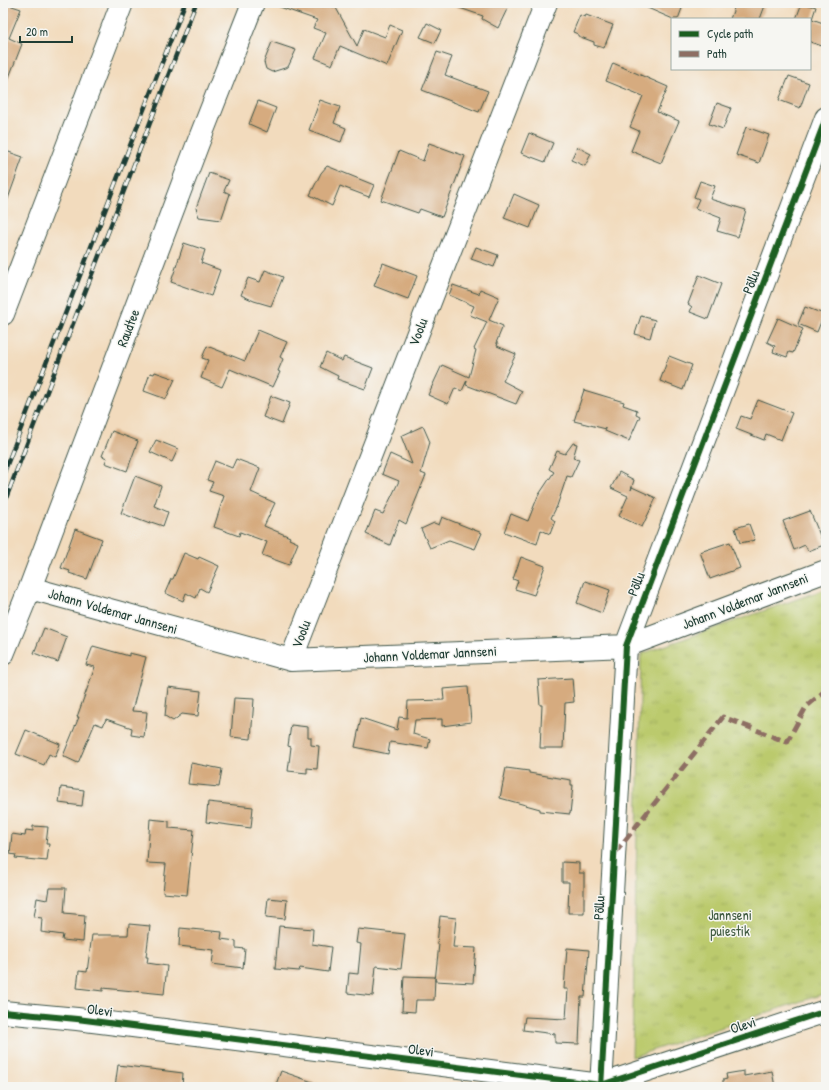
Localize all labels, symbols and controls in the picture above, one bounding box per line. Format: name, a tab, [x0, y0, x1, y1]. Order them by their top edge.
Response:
scale bar	[20, 18, 72, 44]
legend	[671, 18, 811, 70]
text: 20 m	[26, 23, 48, 40]
text: Cycle path	[707, 25, 753, 42]
text: Path	[707, 45, 727, 62]
street label: Põllu	[737, 267, 764, 296]
street label: Raudtee	[112, 306, 144, 349]
street label: Voolu	[404, 315, 432, 349]
street label: Johann Voldemar Jannseni	[679, 568, 811, 633]
street label: Põllu	[622, 569, 649, 598]
street label: Johann Voldemar Jannseni	[46, 583, 180, 638]
street label: Voolu	[287, 617, 315, 651]
street label: Johann Voldemar Jannseni	[363, 641, 497, 666]
street label: Põllu	[588, 895, 609, 920]
park label: Jannseni puiestik	[708, 905, 752, 941]
street label: Olevi	[86, 999, 114, 1021]
street label: Olevi	[728, 1011, 758, 1038]
street label: Olevi	[407, 1039, 435, 1061]

